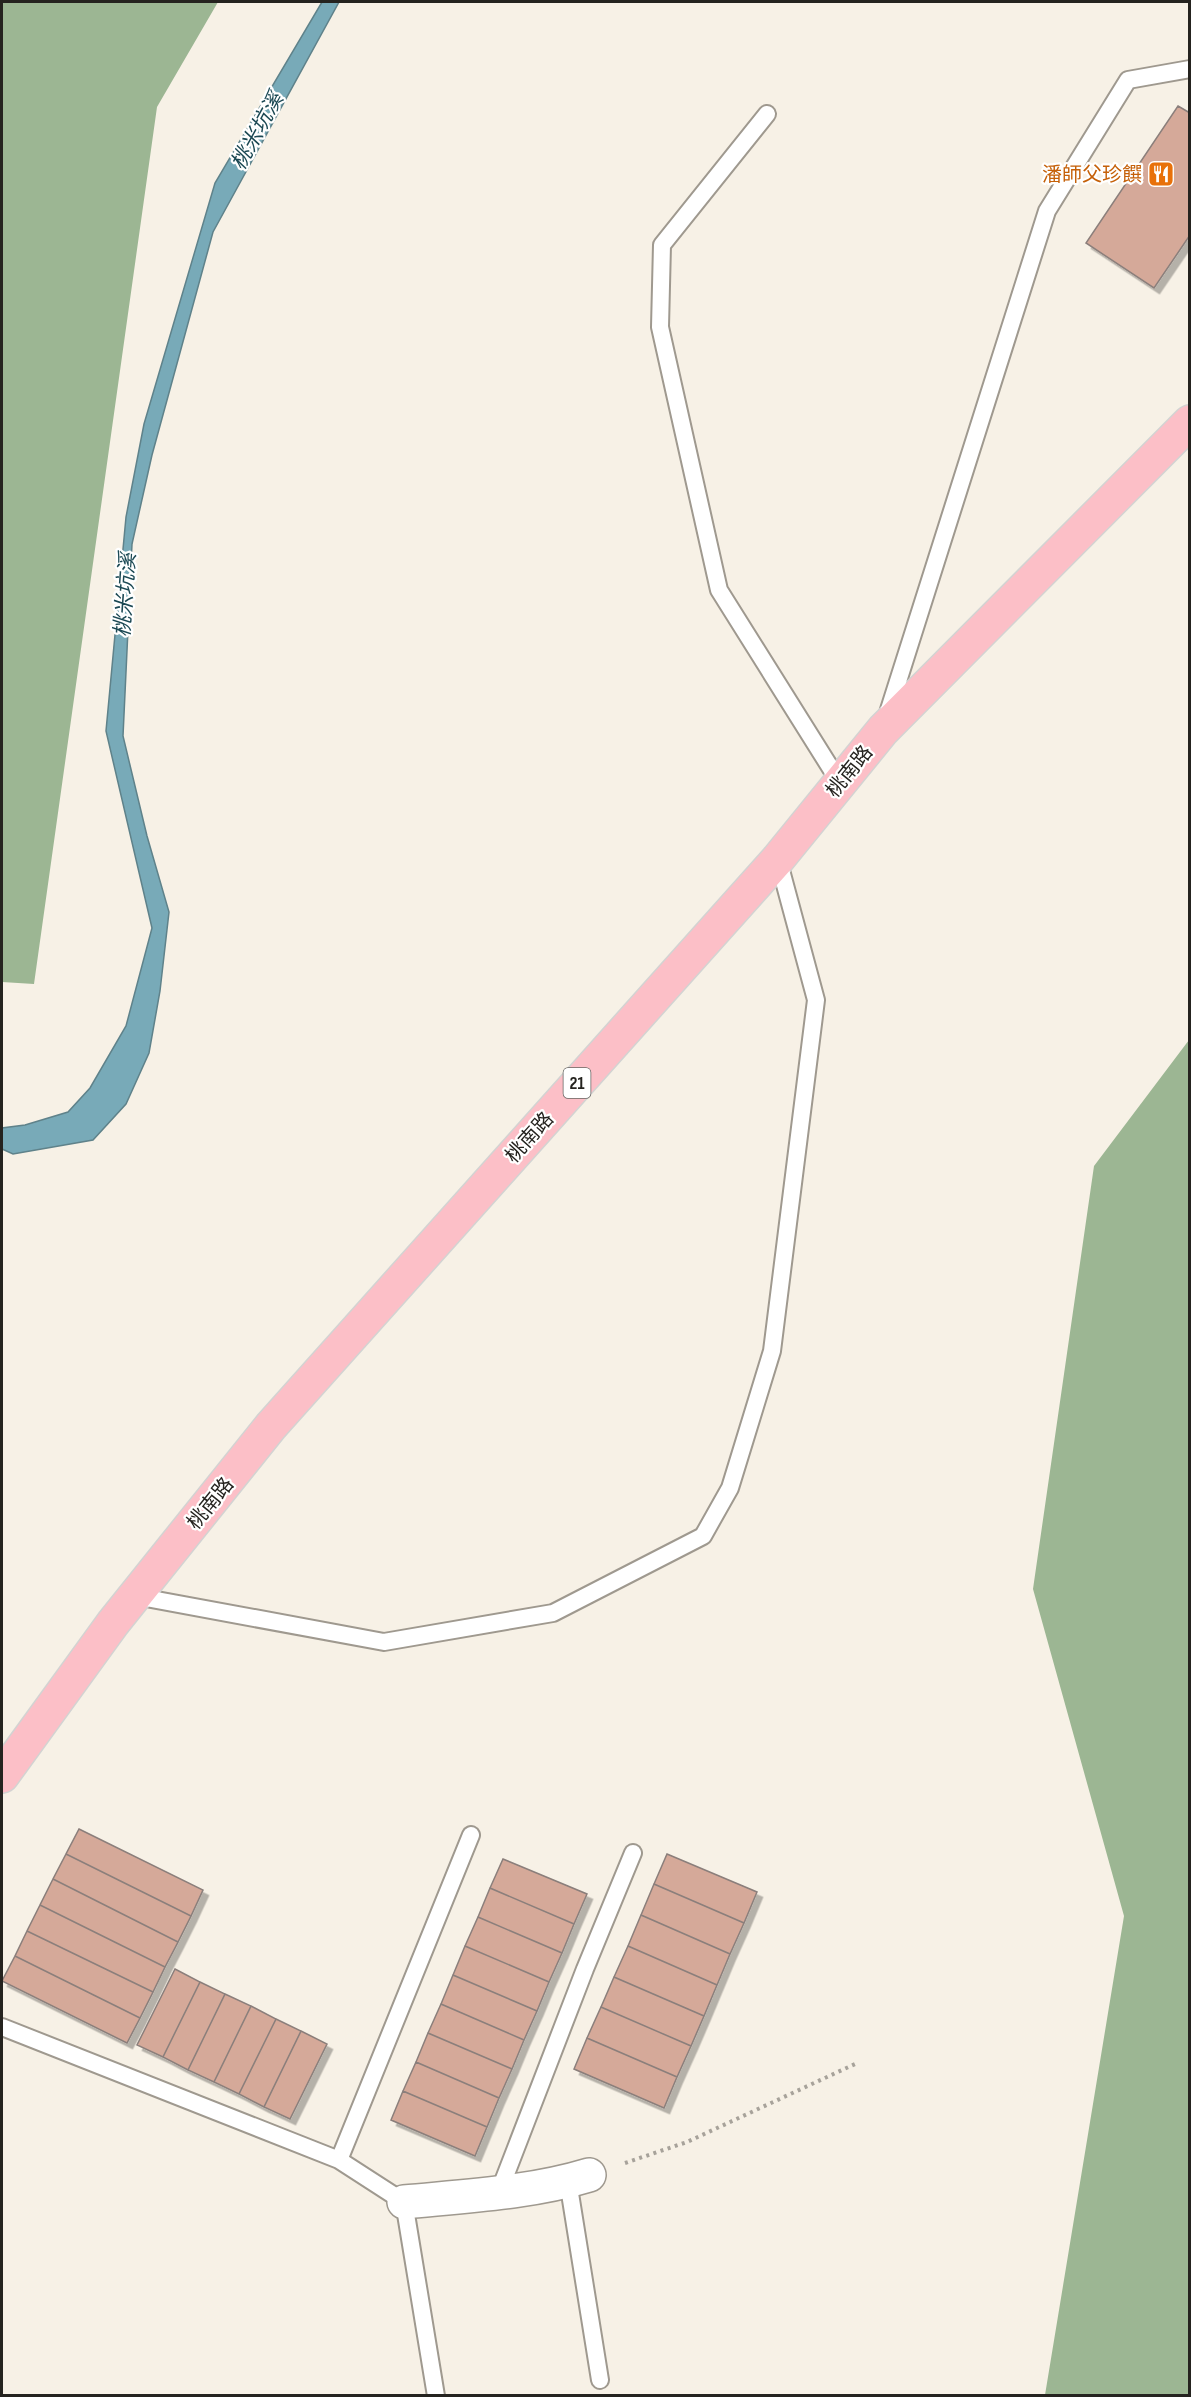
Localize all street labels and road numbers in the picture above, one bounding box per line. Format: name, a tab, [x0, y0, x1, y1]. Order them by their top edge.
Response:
street label: 桃南路	[822, 741, 878, 802]
road number: 21	[564, 1068, 590, 1098]
street label: 桃南路	[501, 1107, 559, 1168]
street label: 桃南路	[183, 1473, 239, 1534]

